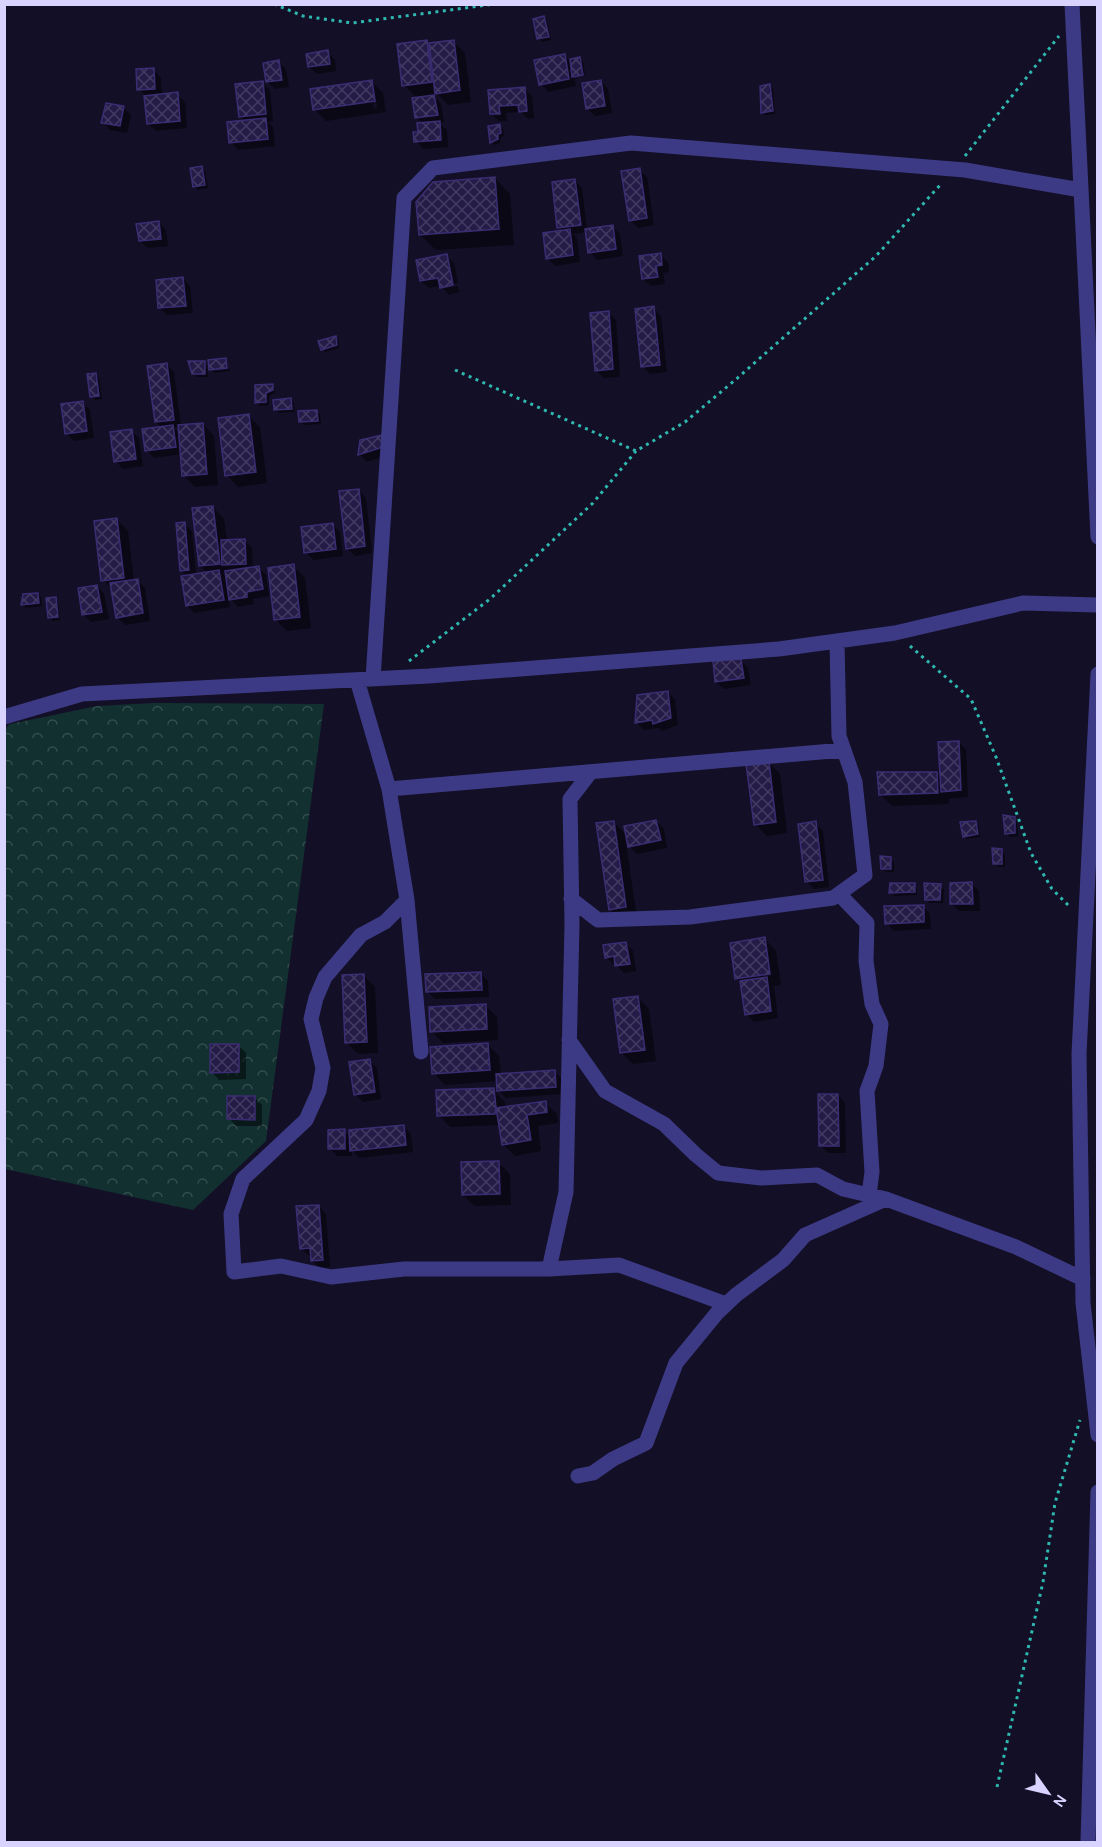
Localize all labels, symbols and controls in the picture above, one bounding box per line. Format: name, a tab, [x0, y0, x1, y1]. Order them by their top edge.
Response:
north arrow	[1018, 1763, 1078, 1823]
text: N	[1049, 1791, 1071, 1811]

